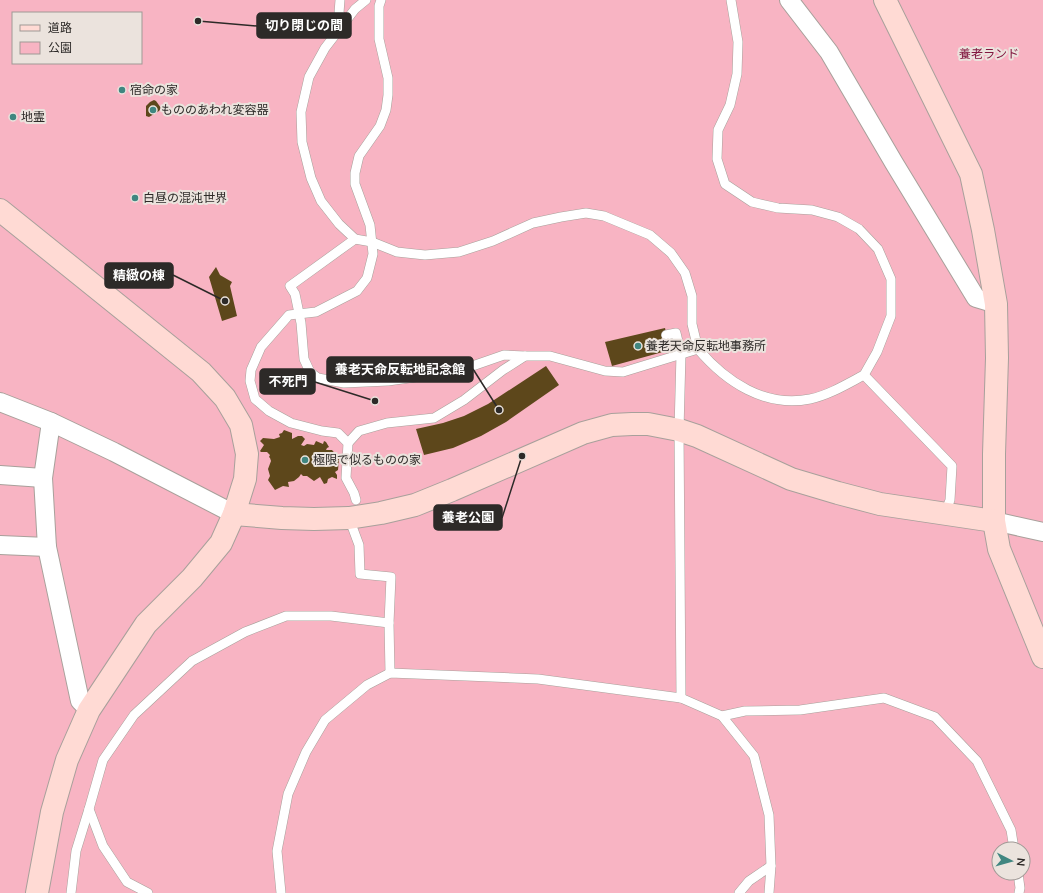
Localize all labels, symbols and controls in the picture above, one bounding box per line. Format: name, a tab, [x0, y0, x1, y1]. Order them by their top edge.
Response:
legend	[12, 12, 142, 64]
callout: 切り閉じの間	[257, 13, 351, 38]
text: 切り閉じの間	[265, 17, 343, 35]
text: 道路	[48, 20, 72, 36]
text: 公園	[48, 40, 72, 56]
park label: 養老ランド	[959, 46, 1019, 62]
place label: 宿命の家	[130, 82, 178, 98]
marker: 宿命の家	[117, 85, 127, 95]
place label: もののあわれ変容器	[161, 102, 268, 118]
marker: もののあわれ変容器	[148, 105, 158, 115]
place label: 地霊	[21, 109, 45, 125]
marker: 地霊	[8, 112, 18, 122]
place label: 白昼の混沌世界	[143, 190, 227, 206]
marker: 白昼の混沌世界	[130, 193, 140, 203]
callout: 精緻の棟	[105, 263, 173, 288]
text: 精緻の棟	[113, 267, 165, 285]
place label: 養老天命反転地事務所	[646, 338, 766, 354]
marker: 養老天命反転地事務所	[633, 341, 643, 351]
callout: 養老天命反転地記念館	[327, 357, 473, 382]
text: 養老天命反転地記念館	[335, 361, 465, 379]
callout: 不死門	[260, 369, 315, 394]
text: 不死門	[268, 373, 308, 391]
place label: 極限で似るものの家	[313, 452, 421, 468]
marker: 極限で似るものの家	[300, 455, 310, 465]
callout: 養老公園	[434, 505, 502, 530]
text: 養老公園	[442, 509, 494, 527]
north arrow	[991, 841, 1031, 881]
text: N	[1013, 857, 1028, 867]

